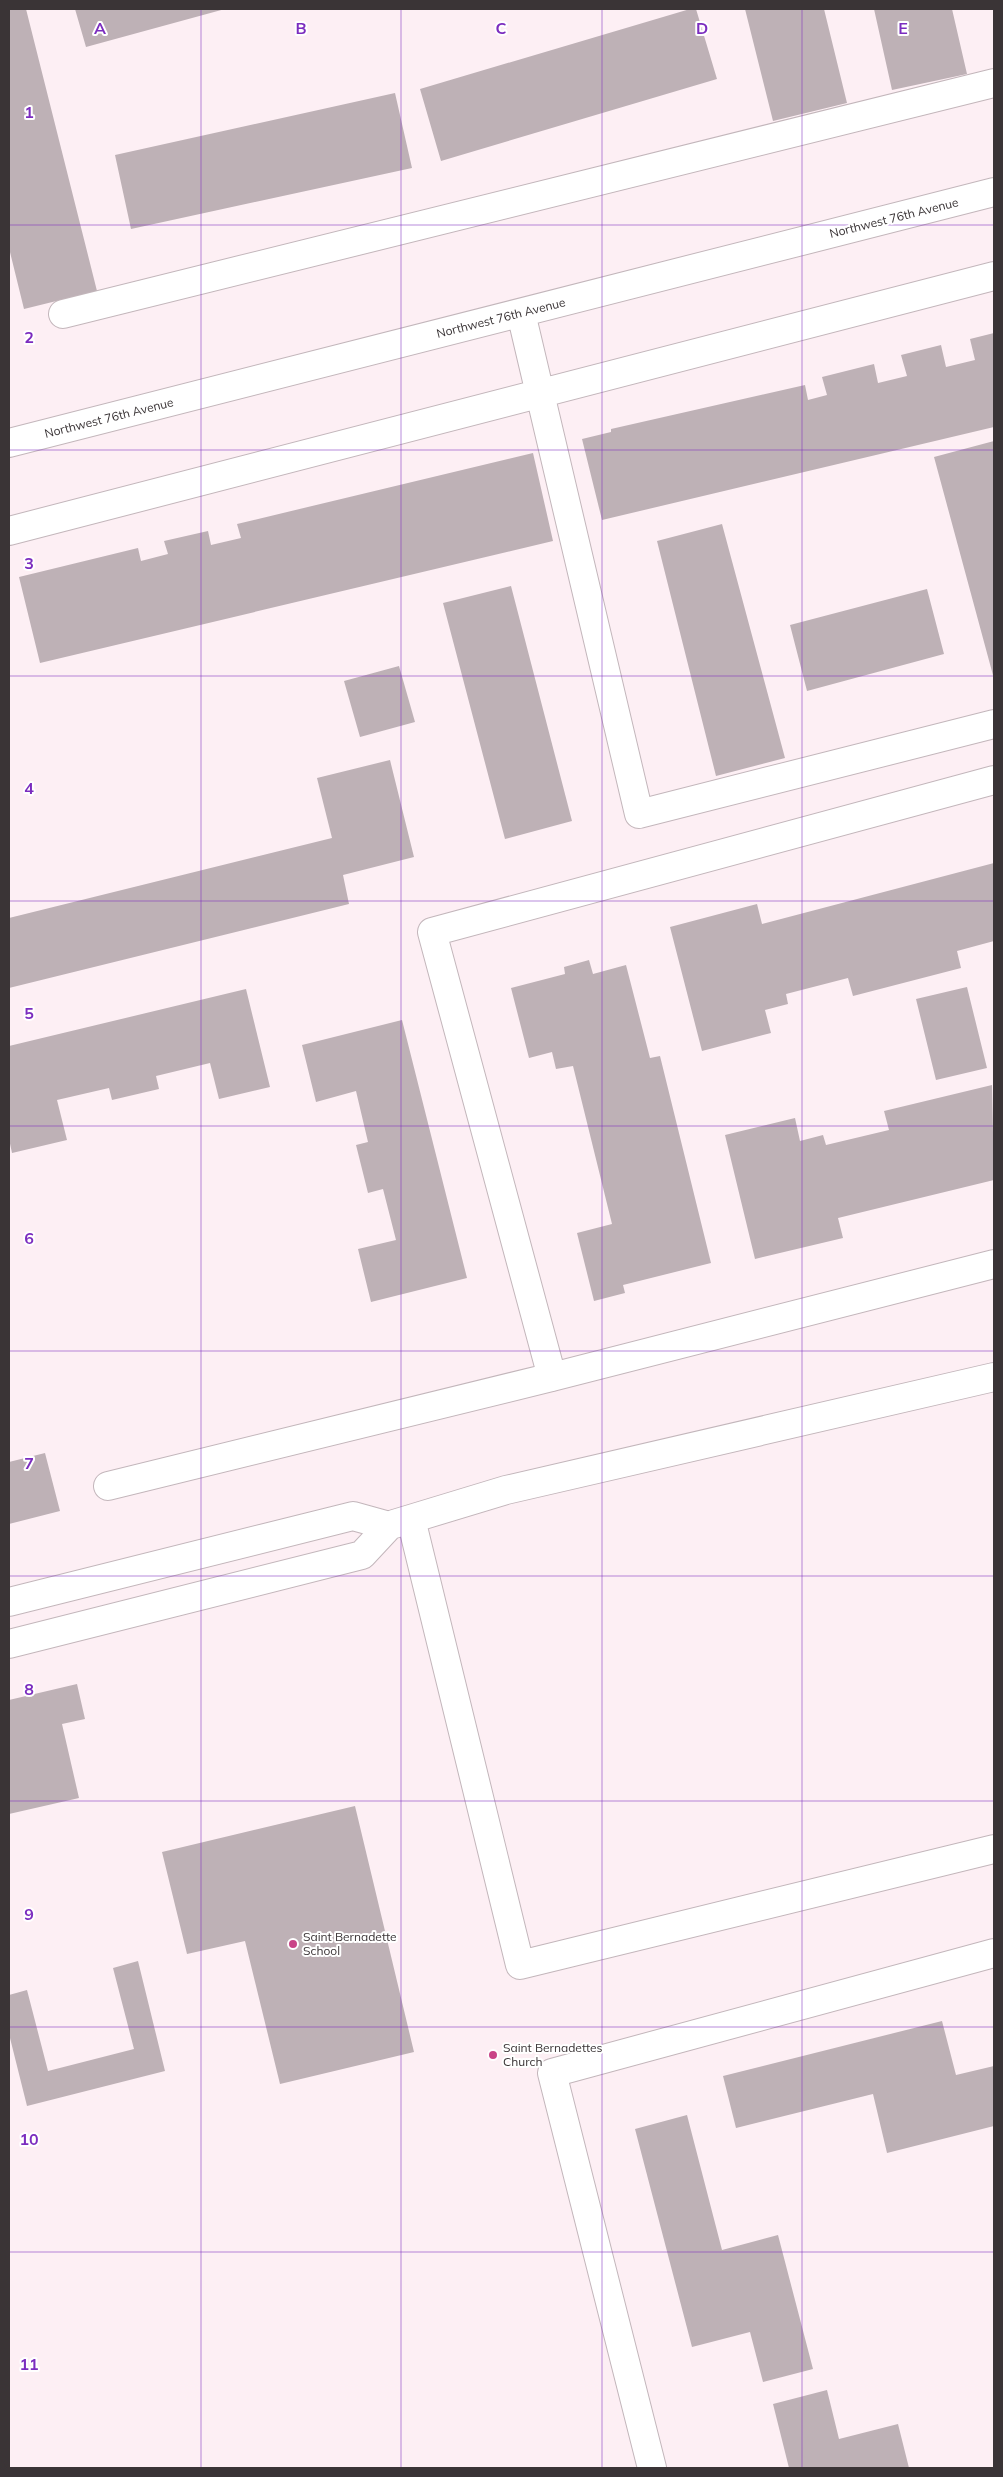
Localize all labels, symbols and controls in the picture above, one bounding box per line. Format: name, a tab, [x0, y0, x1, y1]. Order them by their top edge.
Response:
text: A	[94, 18, 106, 38]
text: B	[295, 18, 307, 38]
text: C	[496, 18, 507, 38]
text: D	[696, 18, 708, 38]
text: E	[898, 18, 908, 38]
text: 1	[24, 102, 34, 122]
street label: Northwest 76th Avenue	[828, 194, 960, 241]
street label: Northwest 76th Avenue	[435, 294, 567, 341]
text: 2	[24, 327, 34, 347]
street label: Northwest 76th Avenue	[43, 394, 175, 441]
text: 3	[24, 553, 34, 573]
text: 4	[24, 778, 34, 798]
text: 5	[24, 1003, 34, 1023]
text: 6	[24, 1228, 34, 1248]
text: 7	[24, 1453, 34, 1473]
text: 8	[24, 1679, 34, 1699]
text: 9	[24, 1904, 34, 1924]
place label: Saint Bernadette School	[303, 1929, 397, 1958]
marker: Saint Bernadette School	[287, 1938, 299, 1950]
place label: Saint Bernadettes Church	[503, 2040, 603, 2069]
marker: Saint Bernadettes Church	[487, 2049, 499, 2061]
text: 10	[19, 2129, 39, 2149]
text: 11	[19, 2354, 39, 2374]

